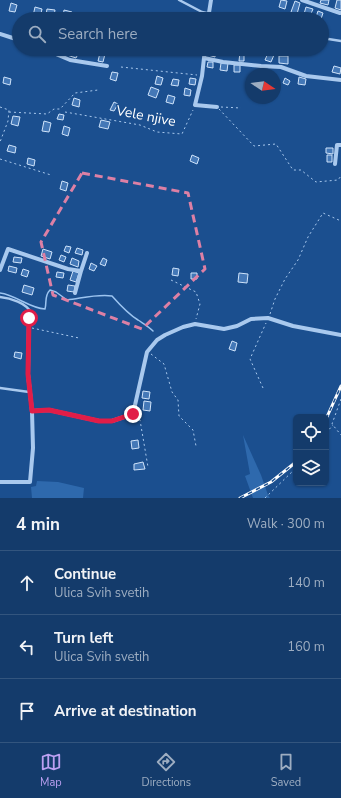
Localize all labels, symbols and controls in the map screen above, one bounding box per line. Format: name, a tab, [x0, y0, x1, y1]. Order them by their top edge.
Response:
search box	[12, 12, 329, 56]
icon: search	[26, 23, 48, 45]
text: Search here	[58, 24, 138, 44]
north arrow	[245, 68, 281, 104]
street label: Vele njive	[114, 101, 177, 131]
route start	[20, 309, 38, 327]
route end	[124, 405, 142, 423]
map controls	[293, 414, 329, 486]
button: locate	[293, 414, 329, 450]
button: layers	[293, 450, 329, 486]
text: 4 min	[16, 513, 60, 536]
text: Walk · 300 m	[247, 515, 325, 533]
text: Continue	[54, 564, 116, 584]
icon: ahead	[16, 572, 38, 594]
text: 140 m	[287, 574, 325, 592]
text: Ulica Svih svetih	[54, 584, 149, 602]
text: Turn left	[54, 628, 113, 648]
icon: left	[16, 636, 38, 658]
text: 160 m	[287, 638, 325, 656]
text: Ulica Svih svetih	[54, 648, 149, 666]
icon: arrive	[16, 700, 38, 722]
text: Arrive at destination	[54, 701, 197, 721]
tab: Map	[40, 751, 62, 790]
tab: Directions	[142, 751, 191, 790]
tab: Saved	[271, 751, 301, 790]

